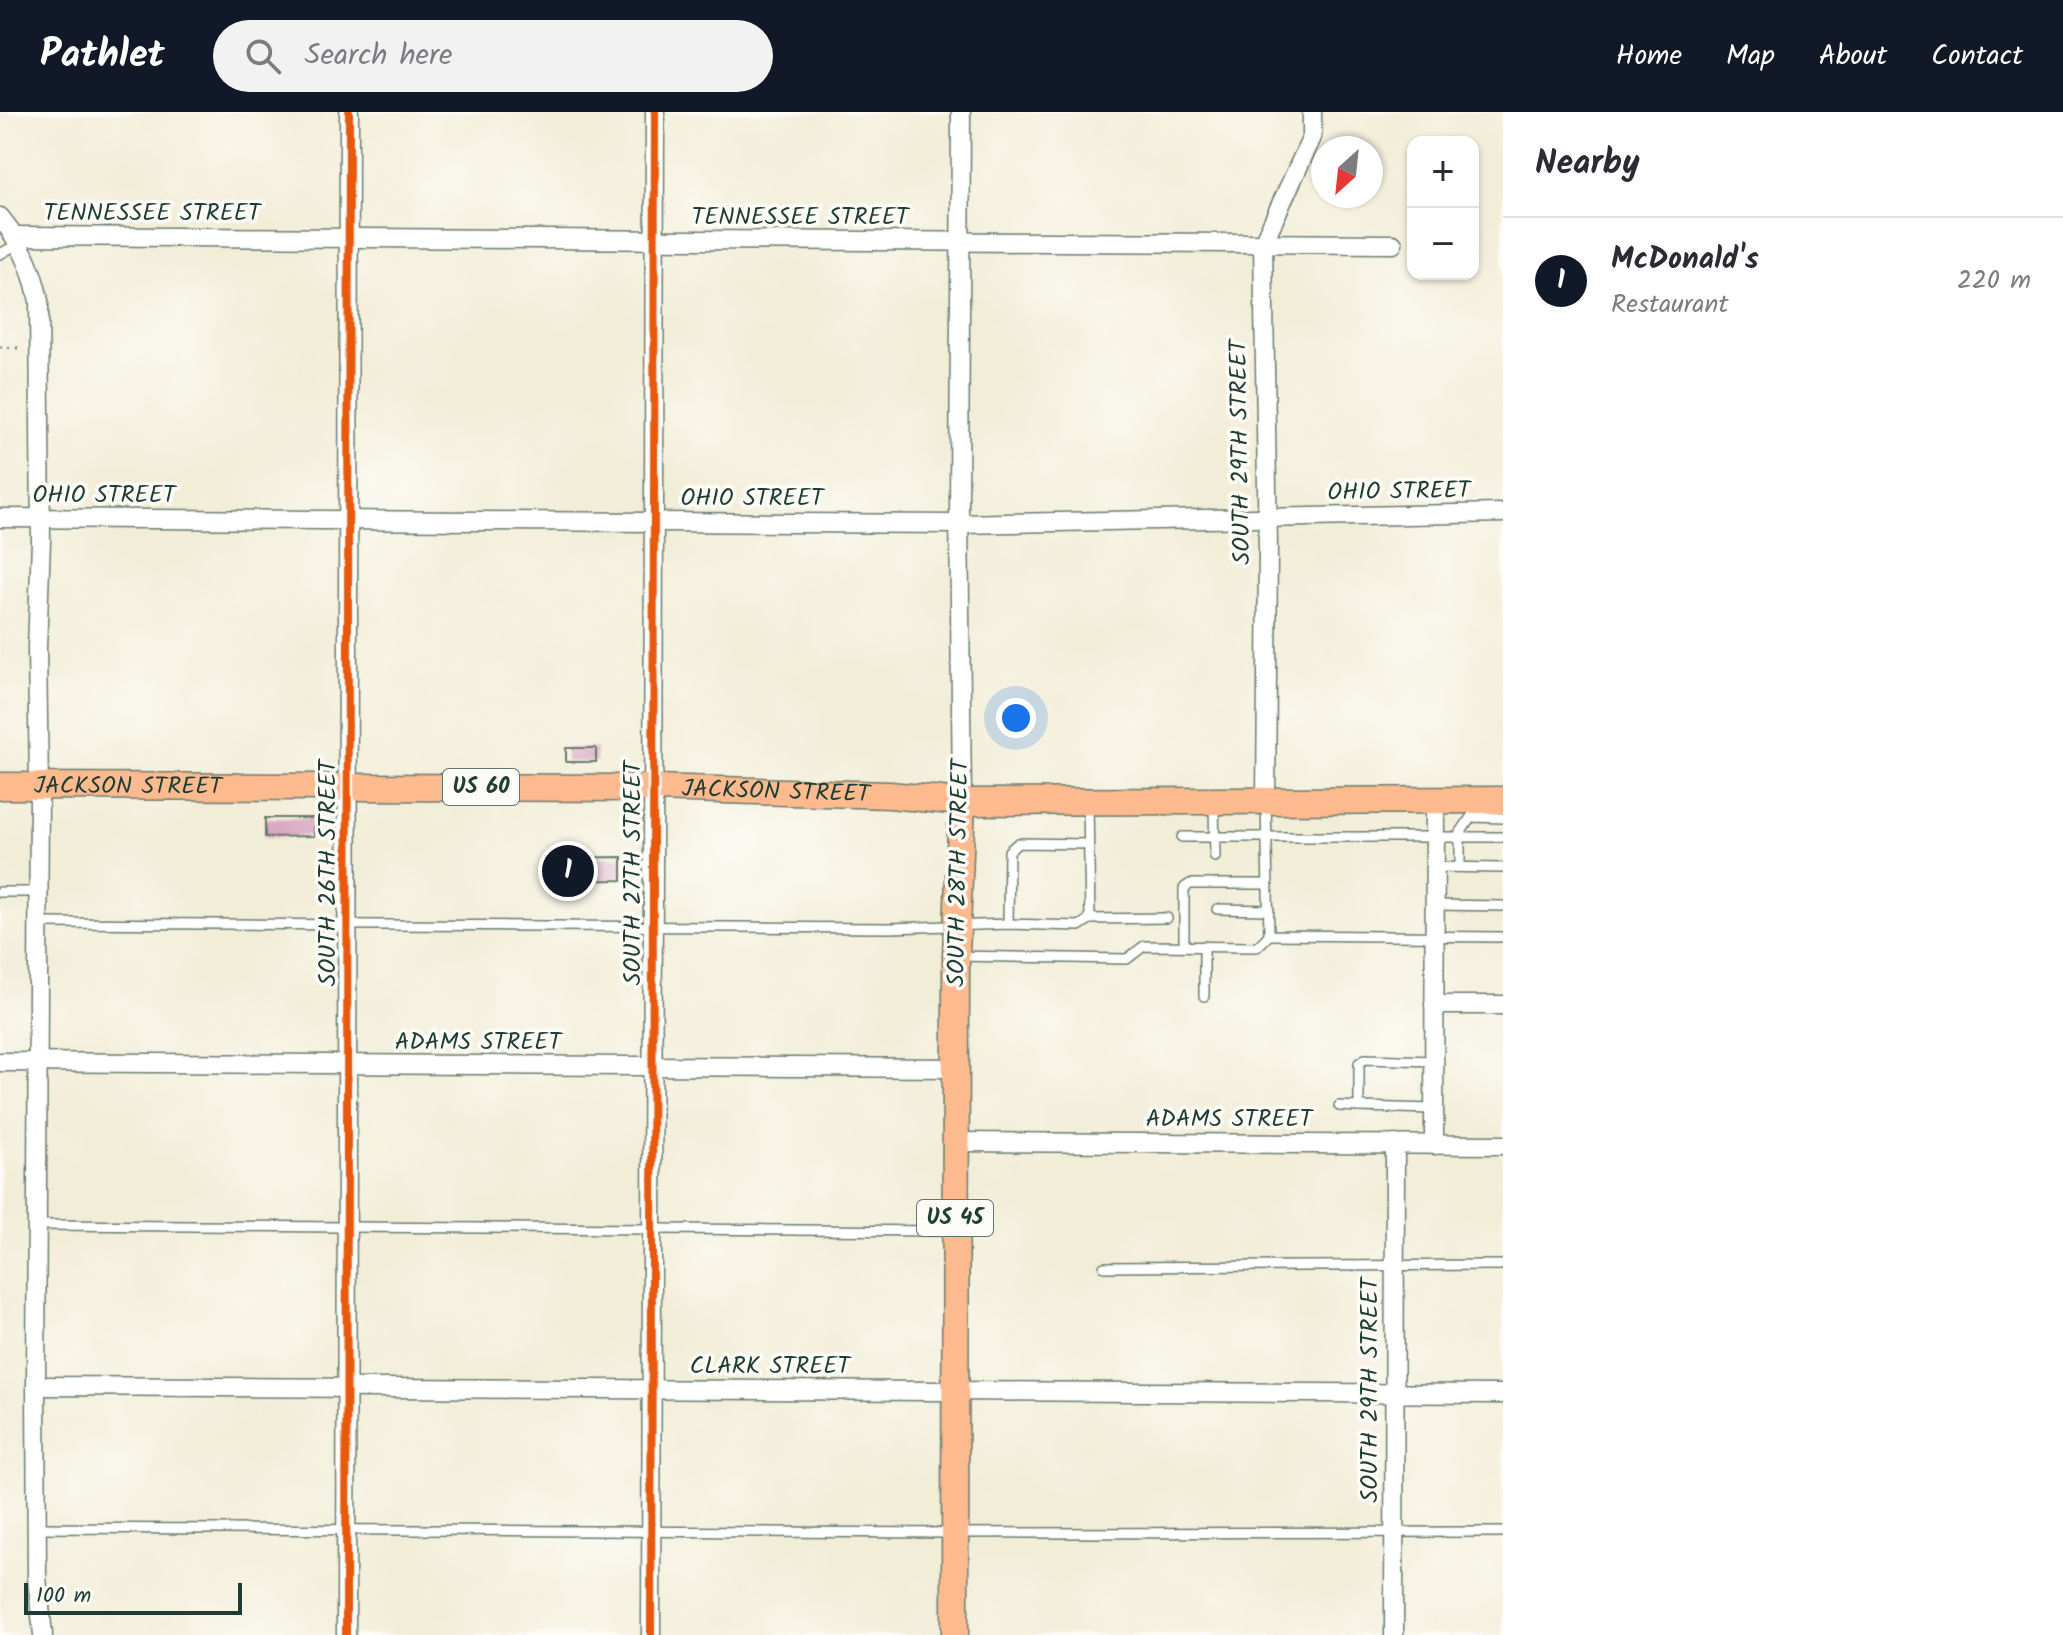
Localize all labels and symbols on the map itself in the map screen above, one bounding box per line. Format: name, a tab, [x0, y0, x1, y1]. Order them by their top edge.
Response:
north arrow	[1311, 136, 1383, 208]
street label: TENNESSEE STREET	[43, 194, 263, 233]
street label: TENNESSEE STREET	[691, 198, 911, 237]
street label: SOUTH 29TH STREET	[1220, 337, 1262, 565]
street label: OHIO STREET	[1327, 471, 1473, 513]
street label: OHIO STREET	[32, 476, 178, 515]
street label: OHIO STREET	[680, 479, 826, 518]
your location	[996, 698, 1036, 738]
street label: SOUTH 26TH STREET	[309, 757, 348, 986]
street label: SOUTH 28TH STREET	[938, 757, 981, 987]
street label: SOUTH 27TH STREET	[614, 759, 653, 985]
street label: JACKSON STREET	[34, 767, 224, 806]
road number: US 60	[443, 769, 519, 805]
street label: JACKSON STREET	[681, 769, 873, 814]
pin: 1	[542, 841, 594, 901]
street label: ADAMS STREET	[395, 1023, 563, 1062]
street label: ADAMS STREET	[1146, 1100, 1314, 1139]
road number: US 45	[917, 1200, 993, 1236]
street label: SOUTH 29TH STREET	[1351, 1275, 1390, 1503]
street label: CLARK STREET	[690, 1347, 852, 1386]
scale bar	[24, 1579, 242, 1615]

